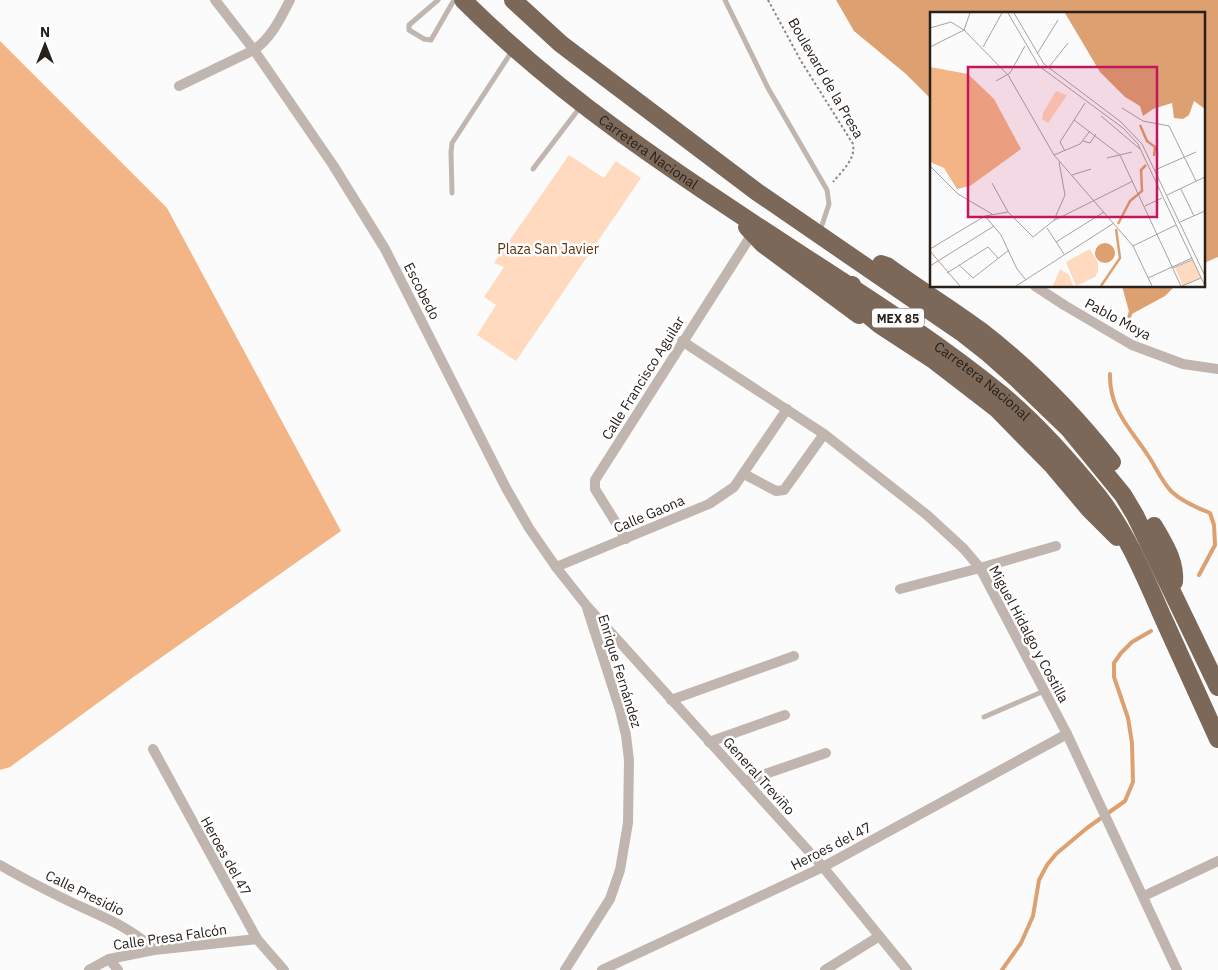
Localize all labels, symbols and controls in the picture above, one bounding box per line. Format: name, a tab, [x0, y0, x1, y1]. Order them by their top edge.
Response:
inset map	[930, 12, 1206, 288]
street label: Boulevard de la Presa	[784, 15, 868, 142]
north arrow	[20, 20, 70, 70]
text: N	[40, 23, 50, 41]
street label: Carretera Nacional	[595, 111, 702, 193]
park label: Plaza San Javier	[497, 240, 599, 258]
street label: Escobedo	[400, 259, 444, 323]
street label: Pablo Moya	[1082, 294, 1155, 344]
road number: MEX 85	[872, 308, 924, 328]
street label: Calle Francisco Aguilar	[598, 313, 688, 443]
street label: Carretera Nacional	[931, 337, 1034, 425]
street label: Calle Gaona	[611, 491, 688, 537]
street label: Miguel Hidalgo y Costilla	[985, 562, 1073, 706]
street label: Enrique Fernández	[594, 612, 646, 730]
street label: General Treviño	[719, 733, 799, 819]
street label: Heroes del 47	[197, 813, 255, 899]
street label: Heroes del 47	[788, 818, 874, 874]
street label: Calle Presidio	[43, 866, 128, 920]
street label: Calle Presa Falcón	[112, 920, 228, 954]

